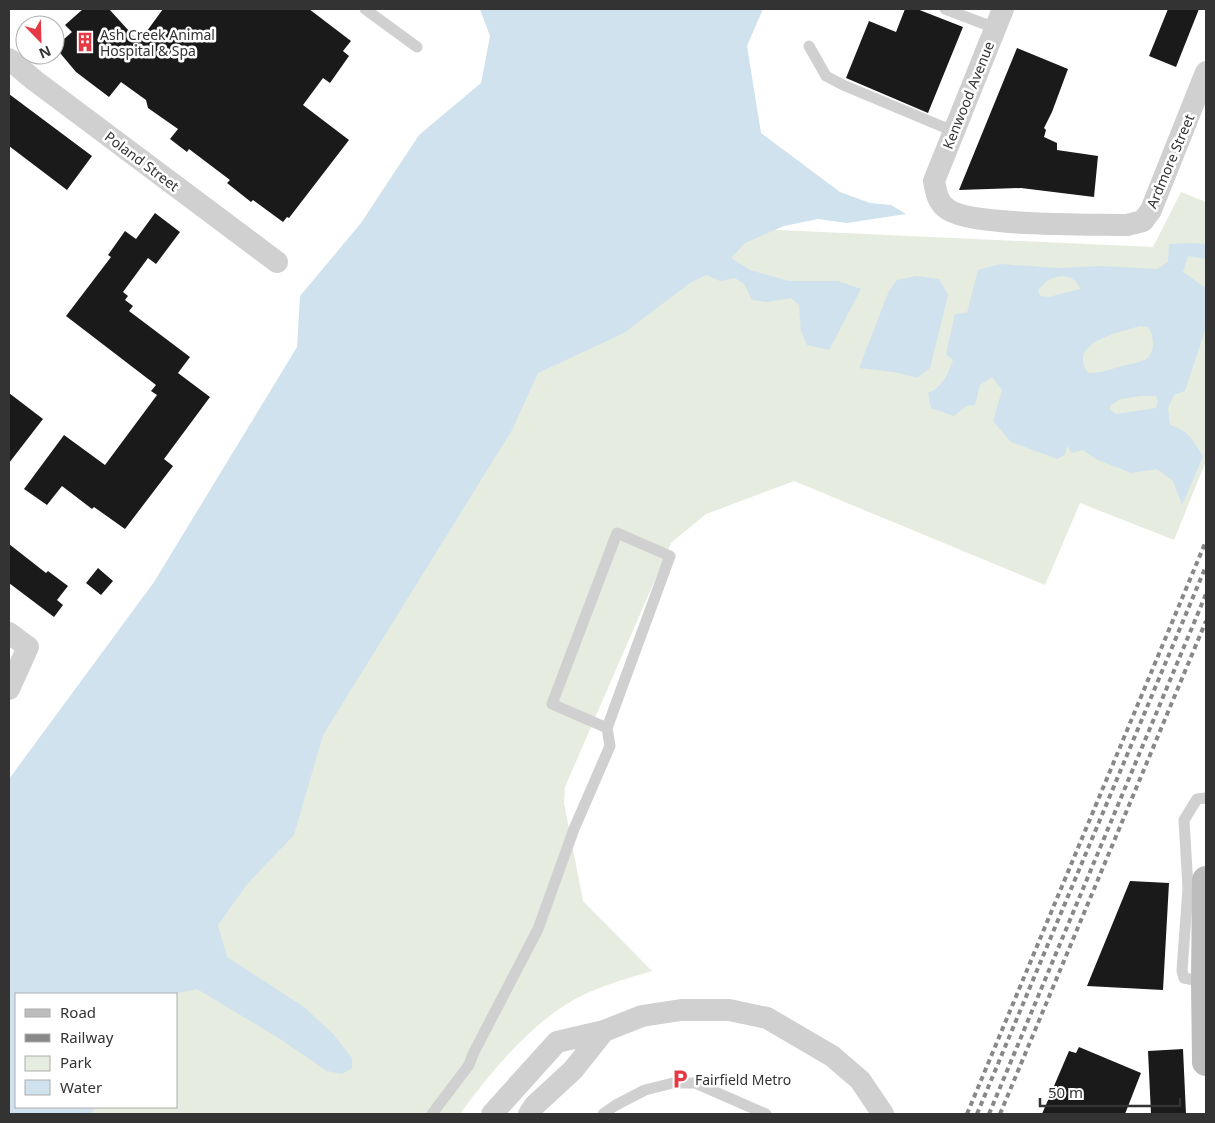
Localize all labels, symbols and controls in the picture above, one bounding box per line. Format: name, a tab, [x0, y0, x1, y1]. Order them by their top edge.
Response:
north arrow	[15, 15, 65, 65]
place label: Ash Creek Animal Hospital & Spa	[100, 25, 215, 60]
building icon: Ash Creek Animal Hospital & Spa	[74, 31, 96, 53]
street label: Kenwood Avenue	[938, 38, 998, 152]
text: N	[36, 41, 54, 63]
street label: Ardmore Street	[1142, 111, 1198, 211]
street label: Poland Street	[101, 127, 183, 195]
legend	[15, 993, 178, 1108]
text: Road	[60, 1002, 96, 1022]
text: Railway	[60, 1027, 114, 1047]
text: Park	[60, 1052, 92, 1072]
parking icon: Fairfield Metro	[669, 1068, 691, 1090]
place label: Fairfield Metro	[695, 1070, 791, 1089]
scale bar	[1040, 1076, 1180, 1108]
text: Water	[60, 1077, 102, 1097]
text: 50 m	[1048, 1082, 1083, 1102]

